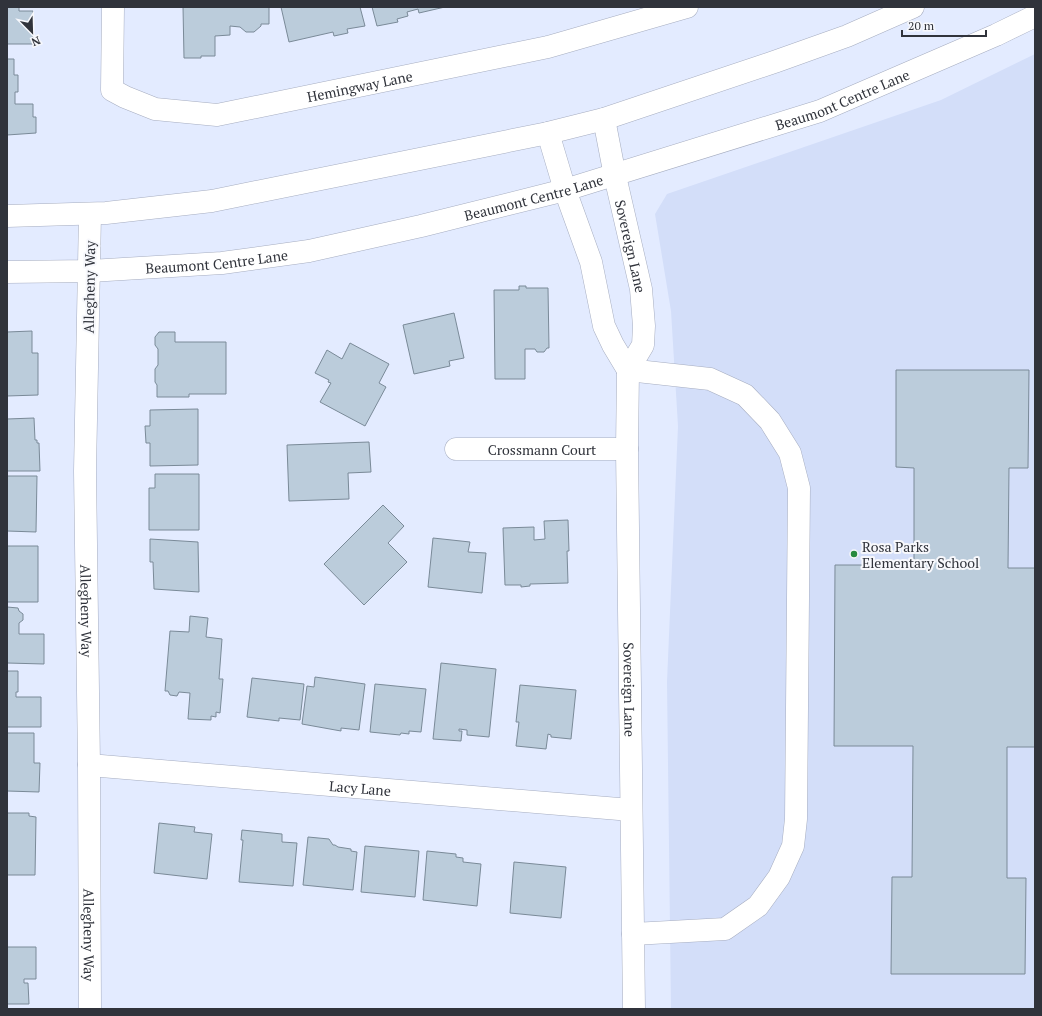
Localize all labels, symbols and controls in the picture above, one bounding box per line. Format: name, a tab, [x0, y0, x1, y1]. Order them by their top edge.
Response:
north arrow	[12, 12, 52, 52]
scale bar	[902, 12, 986, 38]
text: 20 m	[908, 18, 935, 33]
text: N	[29, 33, 42, 50]
street label: Beaumont Centre Lane	[773, 64, 912, 134]
street label: Hemingway Lane	[305, 66, 414, 106]
street label: Beaumont Centre Lane	[462, 169, 605, 224]
street label: Sovereign Lane	[611, 198, 651, 294]
street label: Allegheny Way	[79, 240, 99, 334]
street label: Beaumont Centre Lane	[145, 245, 289, 277]
street label: Crossmann Court	[488, 440, 597, 459]
place label: Rosa Parks Elementary School	[862, 537, 979, 572]
marker: Rosa Parks Elementary School	[849, 549, 859, 559]
street label: Allegheny Way	[77, 564, 97, 658]
street label: Sovereign Lane	[620, 642, 640, 737]
street label: Lacy Lane	[328, 775, 392, 800]
street label: Allegheny Way	[80, 888, 99, 982]

